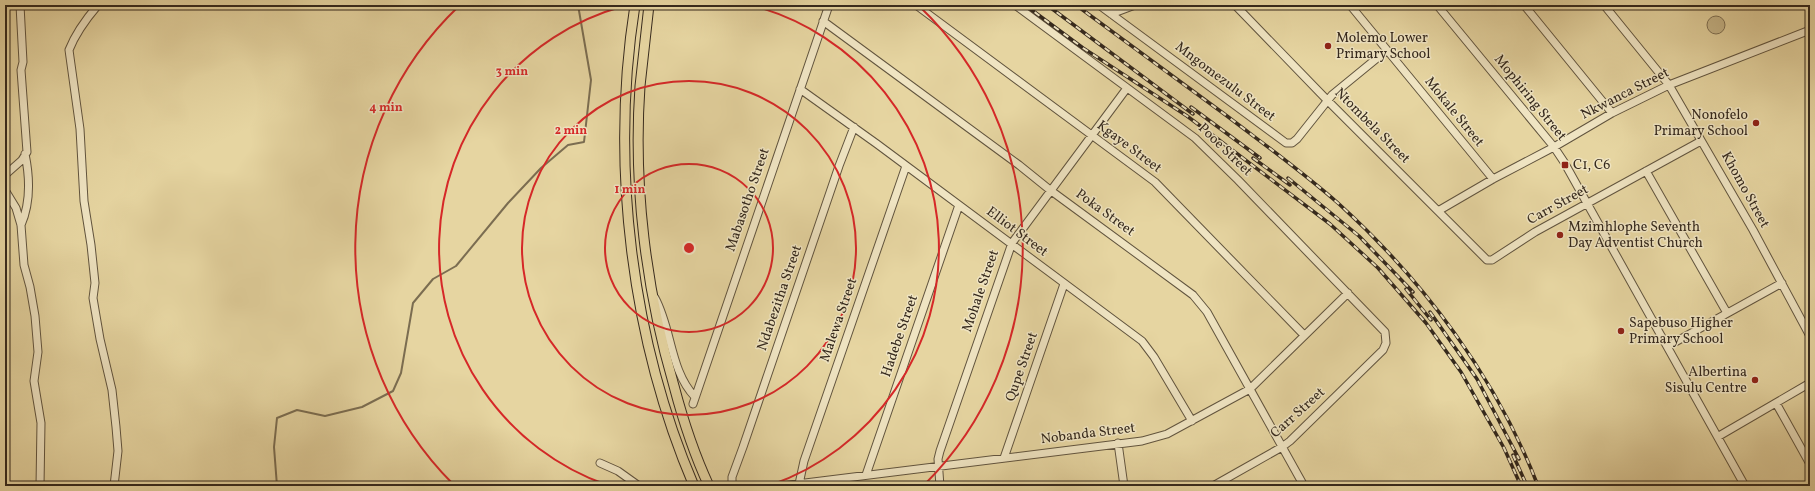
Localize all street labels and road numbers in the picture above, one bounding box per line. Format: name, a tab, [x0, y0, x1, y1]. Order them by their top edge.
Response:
street label: Mngomezulu Street	[1171, 38, 1279, 126]
street label: Mophiring Street	[1489, 51, 1571, 145]
street label: Nkwanca Street	[1578, 64, 1673, 124]
street label: Mokale Street	[1420, 73, 1488, 151]
street label: Ntombela Street	[1330, 84, 1414, 168]
street label: Kgaye Street	[1093, 116, 1165, 178]
street label: Pooe Street	[1194, 119, 1256, 181]
street label: Mabasotho Street	[721, 146, 775, 254]
street label: Khomo Street	[1716, 148, 1774, 232]
street label: Carr Street	[1524, 180, 1592, 230]
street label: Poka Street	[1071, 185, 1139, 241]
street label: Elliot Street	[982, 202, 1052, 262]
street label: Ndabezitha Street	[753, 243, 807, 353]
street label: Mohale Street	[958, 247, 1004, 335]
street label: Malewa Street	[816, 275, 862, 365]
street label: Hadebe Street	[877, 292, 923, 380]
street label: Qupe Street	[1001, 330, 1043, 404]
street label: Carr Street	[1267, 383, 1329, 443]
street label: Nobanda Street	[1040, 419, 1136, 449]

